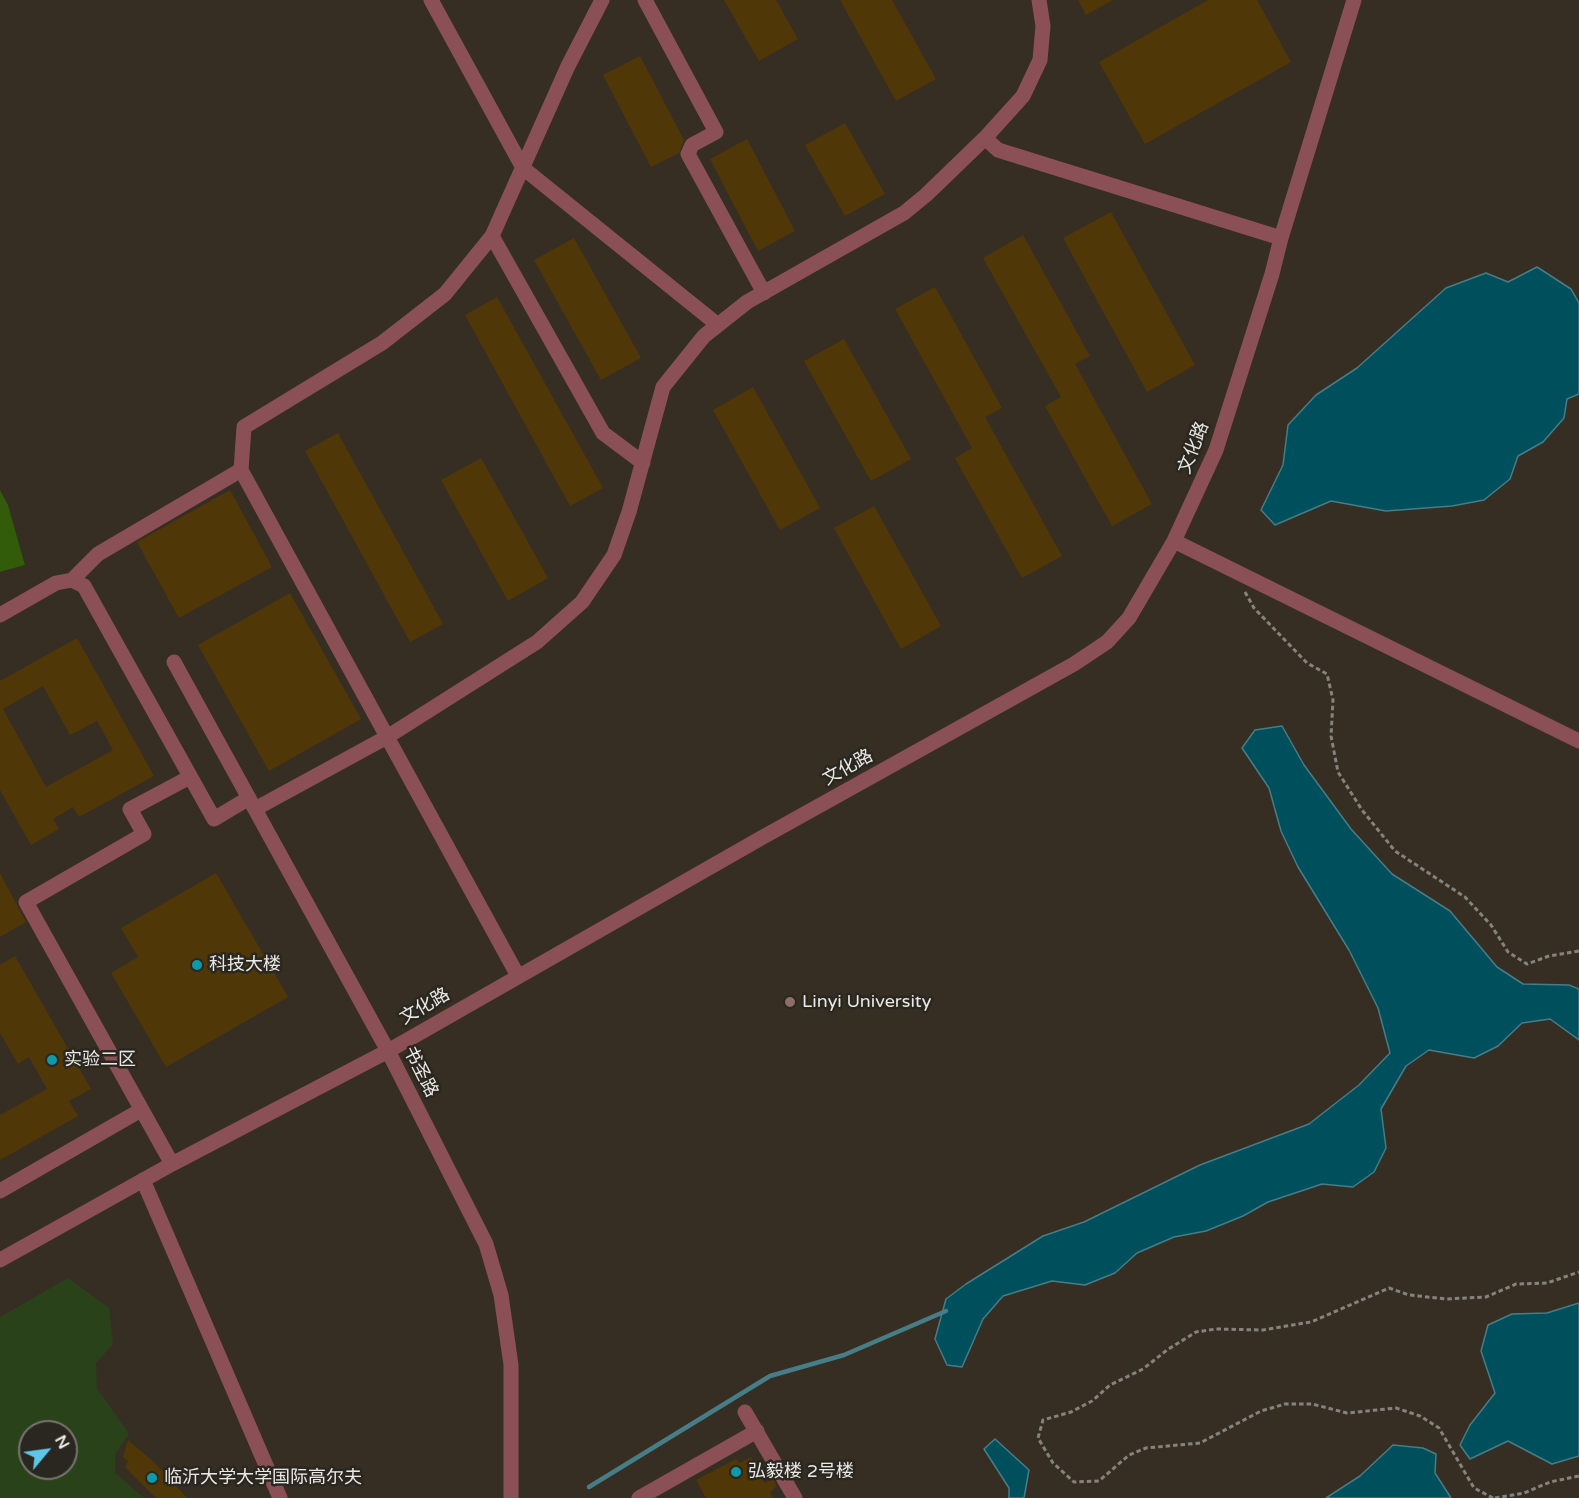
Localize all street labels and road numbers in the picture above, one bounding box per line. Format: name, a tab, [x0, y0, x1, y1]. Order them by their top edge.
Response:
street label: 文化路	[1174, 419, 1214, 477]
street label: 文化路	[819, 745, 877, 791]
street label: 文化路	[396, 984, 454, 1030]
street label: 书圣路	[398, 1043, 442, 1101]

